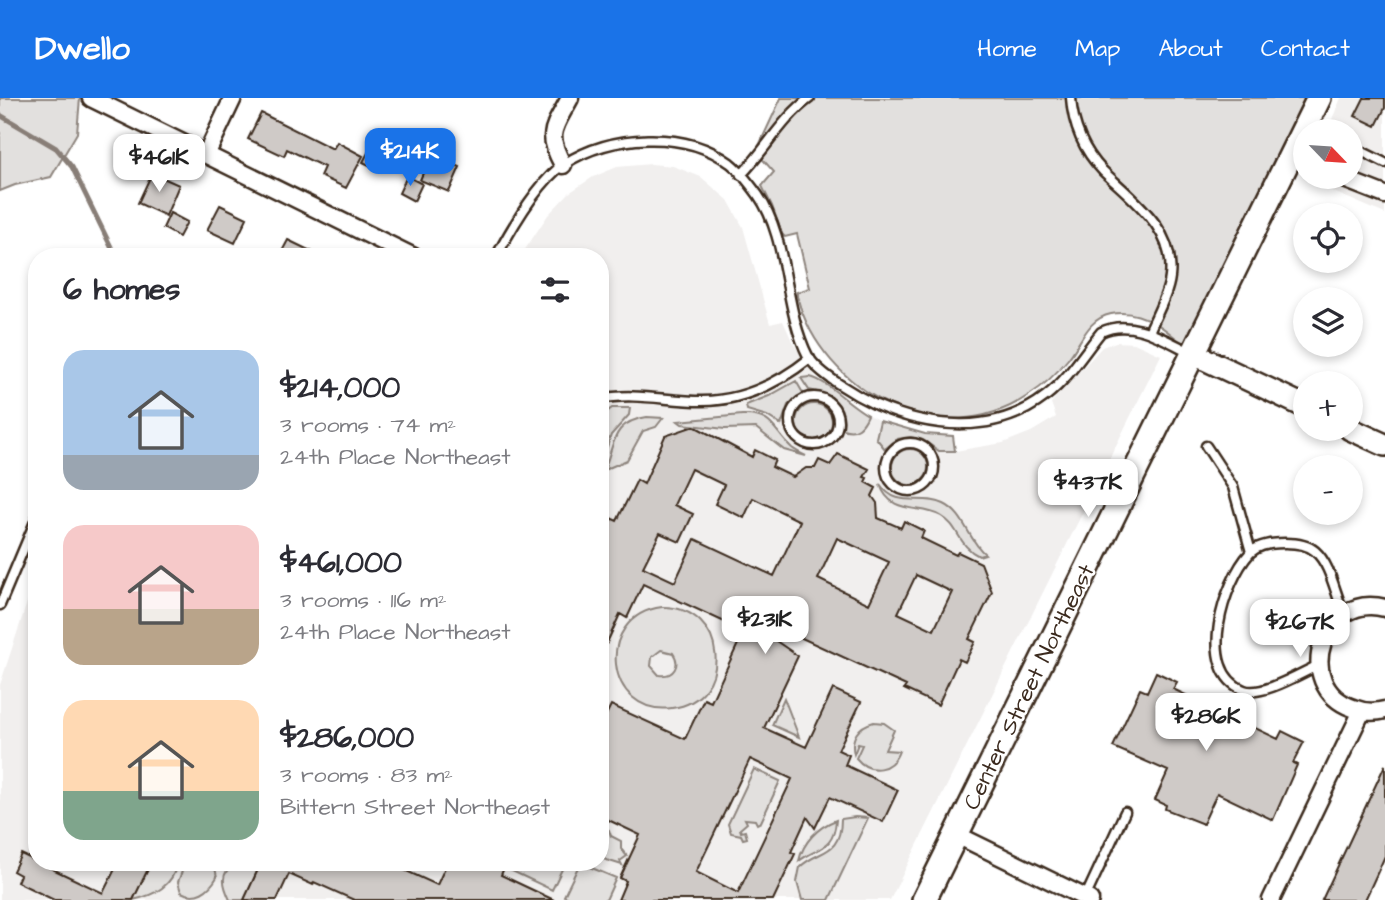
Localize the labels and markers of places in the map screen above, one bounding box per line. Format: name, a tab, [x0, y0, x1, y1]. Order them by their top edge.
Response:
pin: $214K	[361, 129, 459, 188]
pin: $461K	[110, 134, 208, 194]
pin: $437K	[1039, 460, 1137, 519]
pin: $231K	[716, 596, 814, 656]
pin: $267K	[1251, 600, 1349, 659]
pin: $286K	[1157, 694, 1255, 753]

